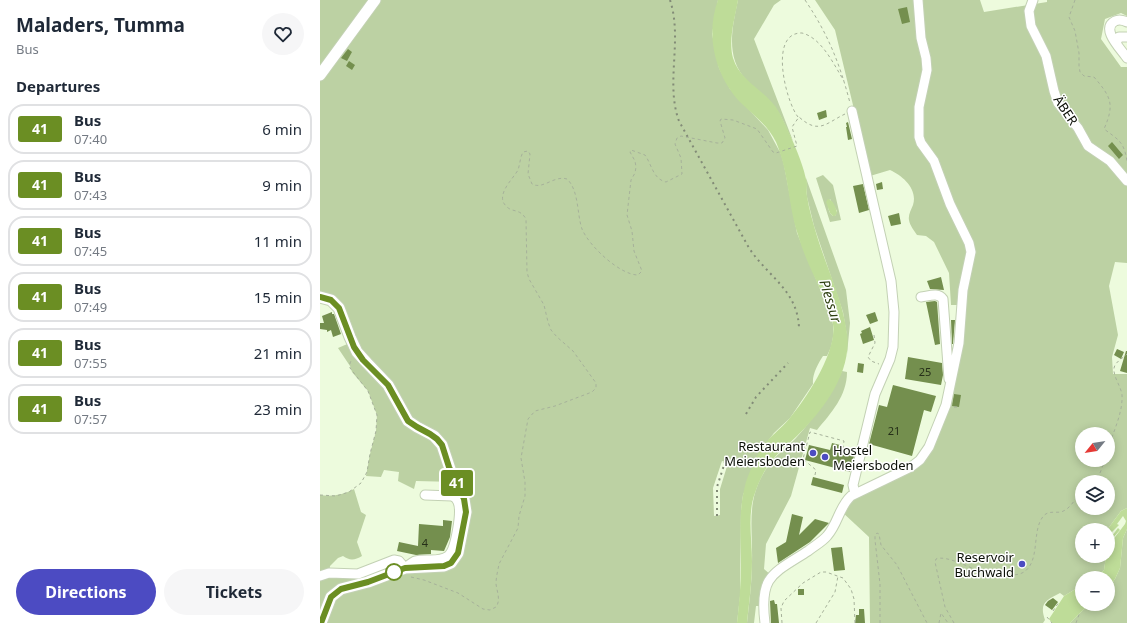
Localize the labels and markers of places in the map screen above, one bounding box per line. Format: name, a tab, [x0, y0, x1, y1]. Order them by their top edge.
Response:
place label: Restaurant Meiersboden	[724, 437, 805, 470]
place label: Hostel Meiersboden	[833, 441, 914, 474]
marker: Restaurant Meiersboden	[808, 448, 818, 458]
marker: Hostel Meiersboden	[820, 452, 830, 462]
place label: Reservoir Buchwald	[954, 548, 1015, 581]
marker: Reservoir Buchwald	[1017, 559, 1027, 569]
unlabelled marker	[385, 563, 403, 581]

